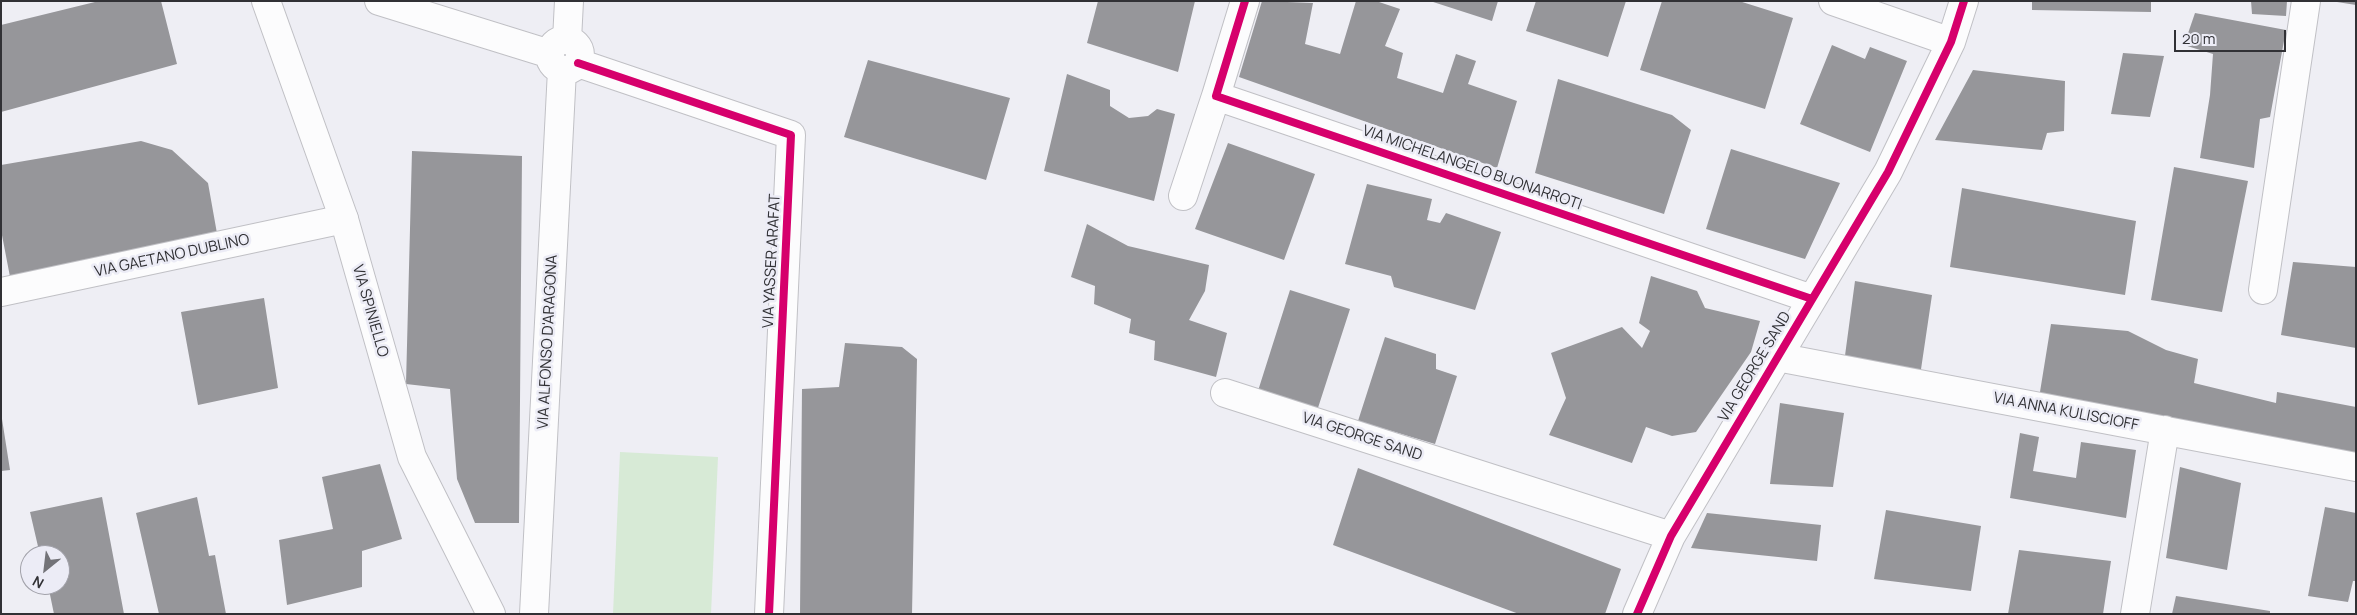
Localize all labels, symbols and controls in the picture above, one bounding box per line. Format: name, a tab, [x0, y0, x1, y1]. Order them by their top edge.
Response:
scale bar	[2177, 20, 2290, 52]
text: 20 m	[2182, 28, 2215, 49]
street label: VIA MICHELANGELO BUONARROTI	[1360, 122, 1584, 214]
street label: VIA YASSER ARAFAT	[759, 193, 785, 329]
street label: VIA GAETANO DUBLINO	[93, 231, 251, 281]
street label: VIA ALFONSO D'ARAGONA	[534, 254, 562, 430]
street label: VIA SPINIELLO	[348, 263, 392, 359]
street label: VIA GEORGE SAND	[1715, 309, 1795, 425]
street label: VIA ANNA KULISCIOFF	[1992, 389, 2140, 435]
street label: VIA GEORGE SAND	[1300, 409, 1424, 465]
north arrow	[20, 545, 70, 595]
text: N	[29, 572, 47, 593]

